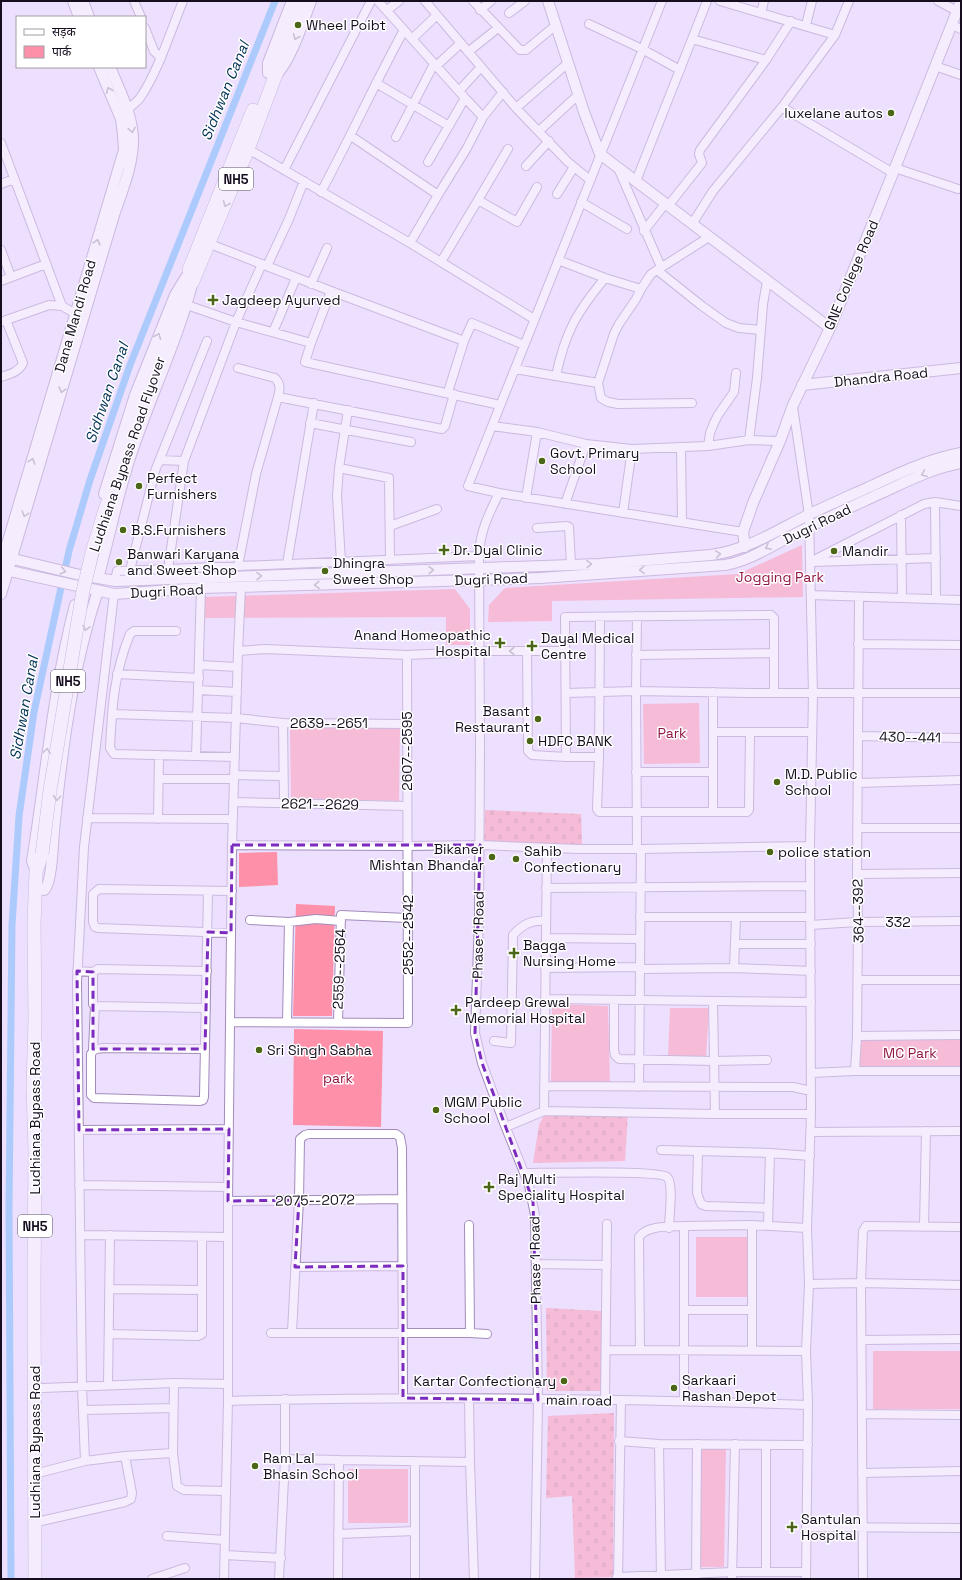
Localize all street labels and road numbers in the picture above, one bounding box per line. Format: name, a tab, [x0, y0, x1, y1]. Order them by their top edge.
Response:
road number: NH5	[219, 168, 253, 190]
street label: GNE College Road	[820, 217, 882, 333]
street label: Dana Mandi Road	[50, 257, 100, 375]
street label: Ludhiana Bypass Road Flyover	[85, 354, 169, 554]
street label: Dhandra Road	[833, 363, 929, 391]
street label: Dugri Road	[780, 500, 854, 548]
street label: Dugri Road	[454, 569, 528, 589]
street label: Dugri Road	[130, 580, 204, 602]
road number: NH5	[51, 670, 85, 692]
street label: 2607--2595	[398, 711, 416, 791]
street label: 2639--2651	[290, 714, 368, 732]
street label: 430--441	[879, 727, 941, 747]
street label: 2621--2629	[281, 794, 359, 814]
street label: 364--392	[848, 879, 868, 943]
street label: Phase 1 Road	[468, 891, 488, 979]
street label: 2552--2542	[399, 895, 417, 975]
street label: 332	[885, 913, 911, 931]
street label: 2559--2564	[329, 928, 349, 1010]
street label: Ludhiana Bypass Road	[26, 1041, 44, 1195]
street label: 2075--2072	[275, 1190, 355, 1210]
road number: NH5	[18, 1215, 52, 1237]
street label: Phase 1 Road	[525, 1216, 545, 1304]
street label: Ludhiana Bypass Road	[26, 1365, 44, 1519]
street label: main road	[546, 1390, 612, 1410]

